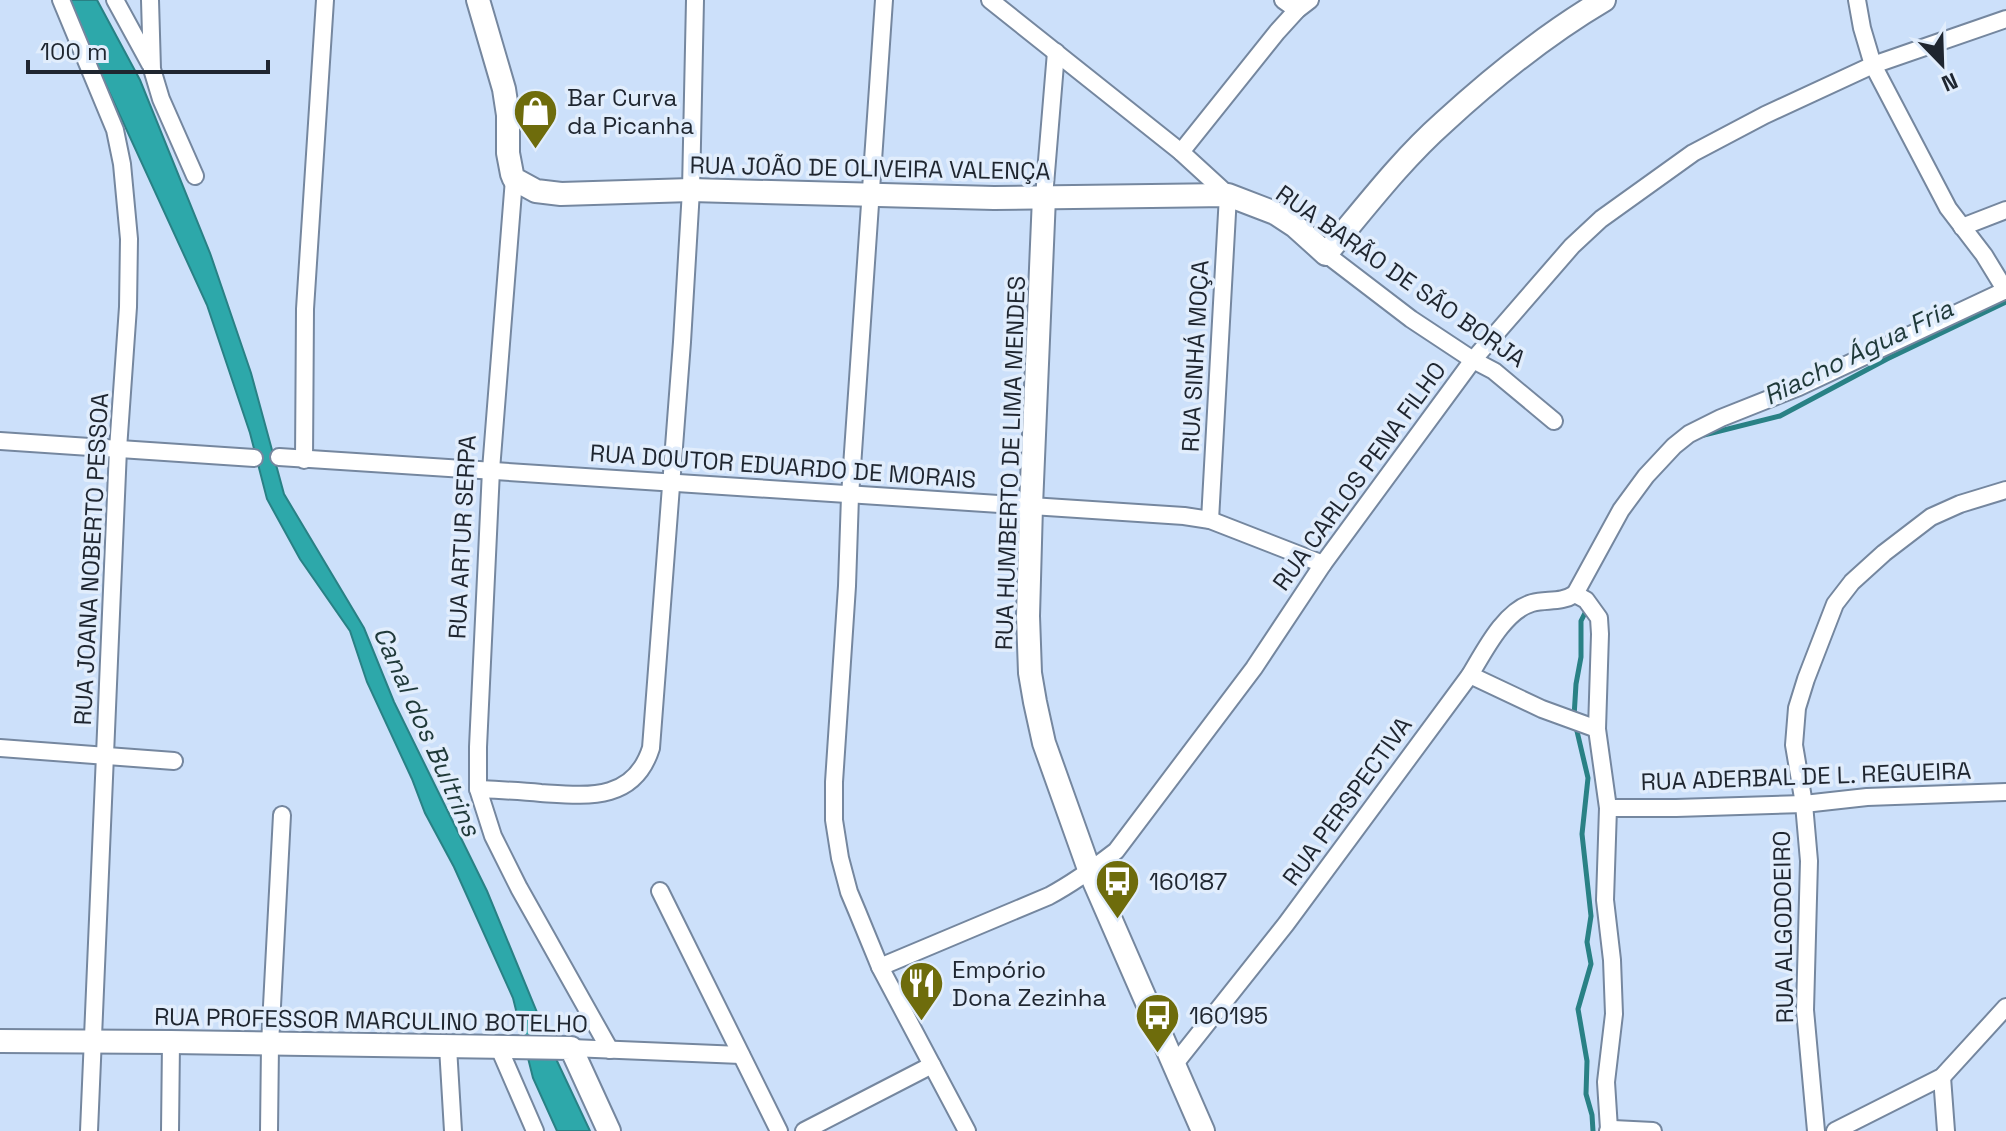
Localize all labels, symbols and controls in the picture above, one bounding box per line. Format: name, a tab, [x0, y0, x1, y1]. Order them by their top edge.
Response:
scale bar	[28, 24, 268, 74]
north arrow	[1902, 24, 1982, 104]
text: 100 m	[40, 36, 108, 67]
text: N	[1938, 67, 1962, 98]
place label: Bar Curva da Picanha	[567, 82, 694, 141]
shop icon: Bar Curva da Picanha	[512, 87, 560, 150]
street label: RUA JOÃO DE OLIVEIRA VALENÇA	[689, 149, 1051, 187]
street label: RUA BARÃO DE SÃO BORJA	[1270, 178, 1532, 374]
street label: RUA SINHÁ MOÇA	[1174, 259, 1216, 453]
street label: RUA HUMBERTO DE LIMA MENDES	[988, 275, 1032, 651]
water label: Riacho Água Fria	[1758, 291, 1959, 413]
street label: RUA CARLOS PENA FILHO	[1266, 355, 1452, 597]
street label: RUA JOANA NOBERTO PESSOA	[67, 392, 115, 726]
street label: RUA ARTUR SERPA	[441, 434, 483, 640]
street label: RUA DOUTOR EDUARDO DE MORAIS	[589, 437, 977, 495]
water label: Canal dos Bultrins	[366, 621, 489, 842]
street label: RUA PERSPECTIVA	[1275, 711, 1419, 891]
street label: RUA ADERBAL DE L. REGUEIRA	[1640, 755, 1972, 797]
street label: RUA ALGODOEIRO	[1766, 830, 1800, 1024]
bus stop icon: 160187	[1094, 857, 1142, 920]
place label: 160187	[1149, 866, 1227, 897]
place label: Empório Dona Zezinha	[952, 954, 1106, 1013]
restaurant icon: Empório Dona Zezinha	[897, 959, 945, 1022]
bus stop icon: 160195	[1134, 991, 1182, 1054]
place label: 160195	[1189, 1000, 1268, 1031]
street label: RUA PROFESSOR MARCULINO BOTELHO	[154, 1001, 588, 1039]

